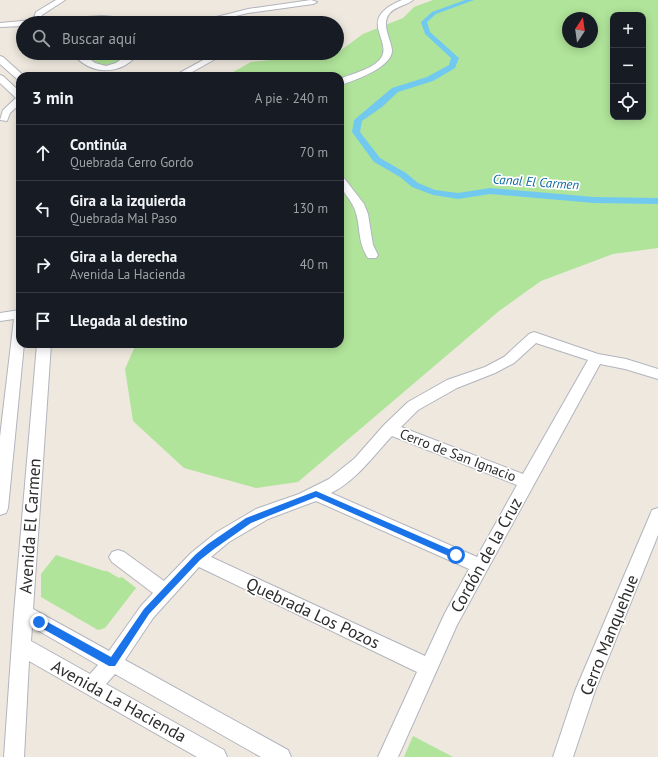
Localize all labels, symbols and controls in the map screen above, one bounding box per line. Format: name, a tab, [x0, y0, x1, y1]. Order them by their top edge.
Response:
north arrow	[562, 12, 598, 48]
map controls	[610, 12, 646, 120]
button: +	[610, 12, 646, 48]
search box	[16, 16, 344, 60]
icon: search	[30, 27, 52, 49]
text: Buscar aquí	[62, 29, 136, 48]
button: −	[610, 48, 646, 84]
button: locate	[610, 84, 646, 120]
text: 3 min	[32, 87, 73, 109]
text: A pie · 240 m	[255, 90, 328, 107]
text: Continúa	[70, 135, 127, 154]
icon: ahead	[32, 142, 54, 164]
text: 70 m	[300, 144, 328, 161]
text: Quebrada Cerro Gordo	[70, 154, 193, 171]
water label: Canal El Carmen	[492, 171, 580, 194]
text: Gira a la izquierda	[70, 191, 186, 210]
icon: left	[32, 198, 54, 220]
text: 130 m	[293, 200, 328, 217]
text: Quebrada Mal Paso	[70, 210, 177, 227]
text: Gira a la derecha	[70, 247, 177, 266]
icon: right	[32, 254, 54, 276]
text: 40 m	[300, 256, 328, 273]
text: Avenida La Hacienda	[70, 266, 185, 283]
icon: arrive	[32, 310, 54, 332]
text: Llegada al destino	[70, 311, 188, 330]
street label: Cerro de San Ignacio	[397, 425, 519, 485]
street label: Avenida El Carmen	[14, 457, 46, 595]
street label: Cordón de la Cruz	[445, 494, 527, 616]
route start	[447, 546, 465, 564]
street label: Cerro Manquehue	[575, 571, 643, 699]
street label: Quebrada Los Pozos	[243, 572, 383, 654]
route end	[30, 613, 48, 631]
street label: Avenida La Hacienda	[48, 655, 190, 747]

